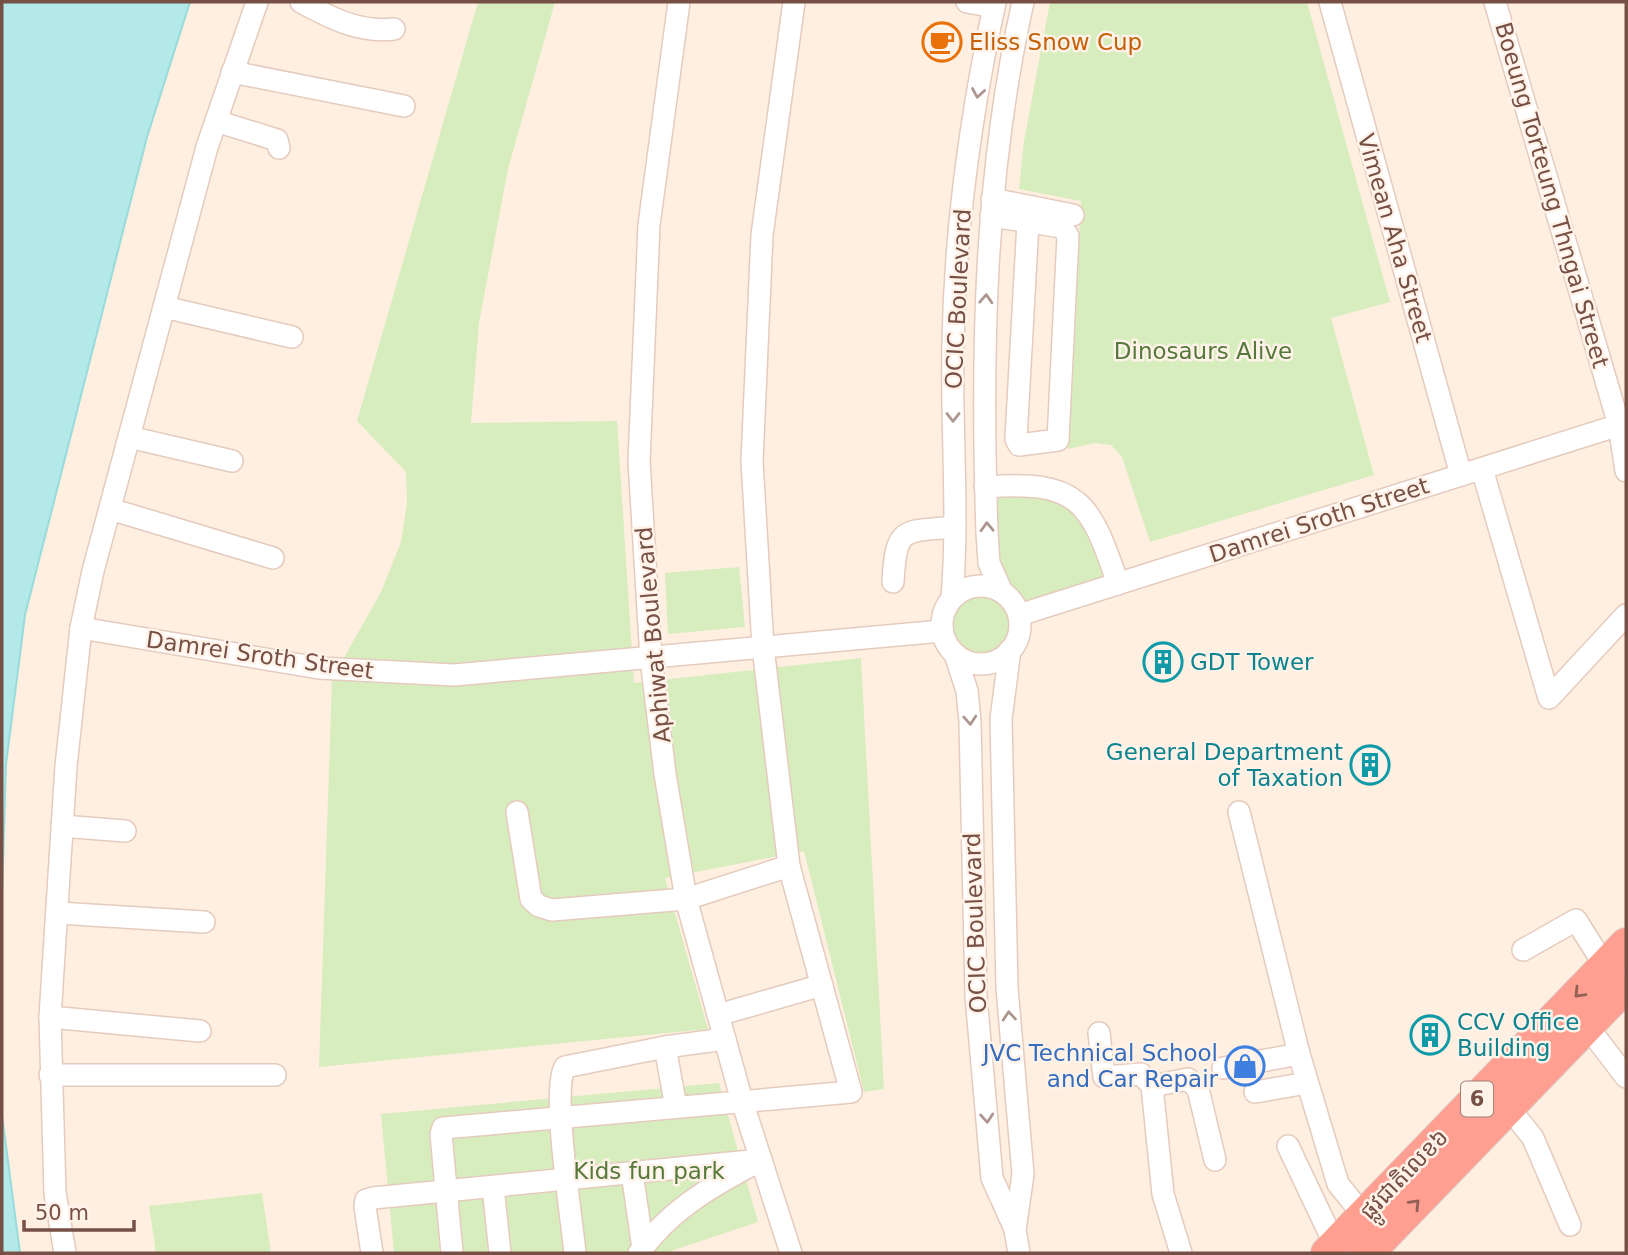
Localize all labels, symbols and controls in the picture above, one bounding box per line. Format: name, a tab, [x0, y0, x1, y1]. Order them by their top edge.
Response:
street label: Boeung Torteung Thngai Street	[1490, 19, 1614, 371]
cafe icon: Eliss Snow Cup	[921, 21, 963, 63]
place label: Eliss Snow Cup	[969, 29, 1142, 55]
one-way arrow	[971, 87, 986, 99]
street label: Vimean Aha Street	[1353, 131, 1437, 345]
street label: OCIC Boulevard	[940, 208, 976, 390]
one-way arrow	[979, 294, 994, 305]
park label: Dinosaurs Alive	[1114, 338, 1292, 364]
one-way arrow	[945, 412, 961, 423]
street label: Damrei Sroth Street	[1206, 472, 1432, 568]
one-way arrow	[979, 521, 994, 532]
street label: Aphiwat Boulevard	[631, 526, 675, 744]
street label: Damrei Sroth Street	[145, 626, 375, 684]
building icon: GDT Tower	[1142, 641, 1184, 683]
place label: GDT Tower	[1190, 649, 1314, 675]
one-way arrow	[962, 715, 977, 726]
place label: General Department of Taxation	[1106, 739, 1343, 791]
building icon: General Department of Taxation	[1349, 744, 1391, 786]
street label: OCIC Boulevard	[959, 832, 991, 1014]
one-way arrow	[1574, 984, 1587, 997]
place label: CCV Office Building	[1457, 1009, 1579, 1061]
one-way arrow	[1002, 1011, 1017, 1022]
building icon: CCV Office Building	[1409, 1014, 1451, 1056]
place label: JVC Technical School and Car Repair	[981, 1040, 1219, 1092]
shop icon: JVC Technical School and Car Repair	[1224, 1045, 1266, 1087]
road number: 6	[1461, 1082, 1493, 1116]
one-way arrow	[979, 1113, 994, 1124]
street label: ផ្លូវជាតិលេខ៦	[1355, 1124, 1460, 1231]
park label: Kids fun park	[573, 1158, 725, 1184]
scale bar	[24, 1188, 135, 1232]
one-way arrow	[1407, 1199, 1420, 1212]
text: 50 m	[35, 1201, 89, 1225]

